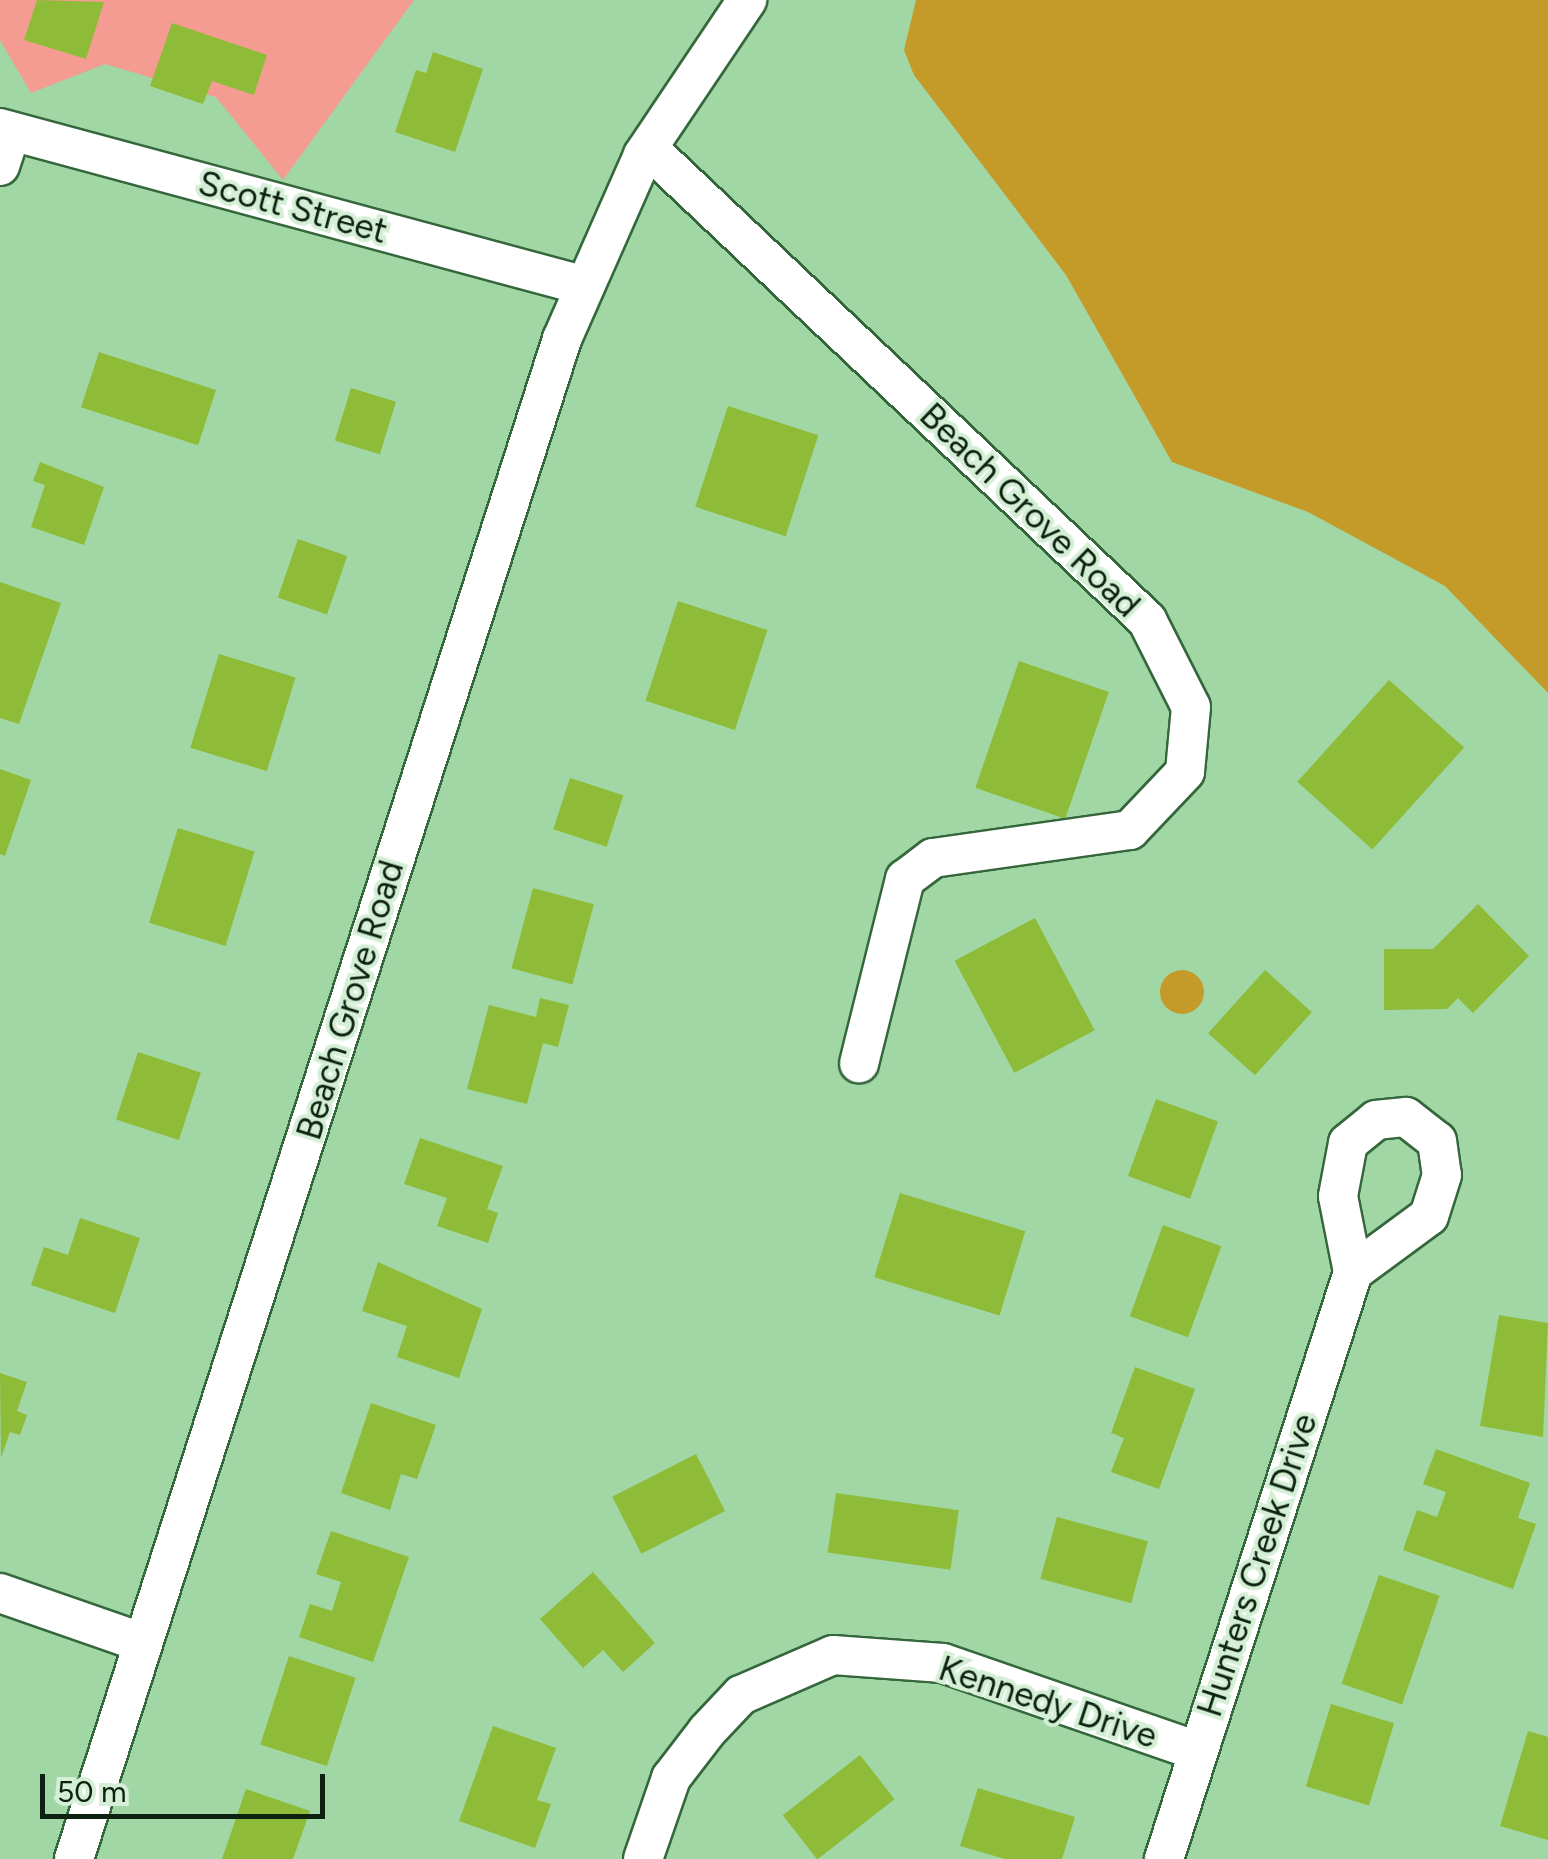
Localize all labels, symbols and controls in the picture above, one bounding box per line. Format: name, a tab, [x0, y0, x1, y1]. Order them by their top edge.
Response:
street label: Scott Street	[194, 162, 392, 252]
street label: Beach Grove Road	[911, 394, 1149, 626]
street label: Beach Grove Road	[288, 855, 412, 1145]
street label: Hunters Creek Drive	[1188, 1408, 1326, 1722]
street label: Kennedy Drive	[934, 1647, 1162, 1757]
scale bar	[45, 1754, 330, 1816]
text: 50 m	[57, 1773, 126, 1810]

